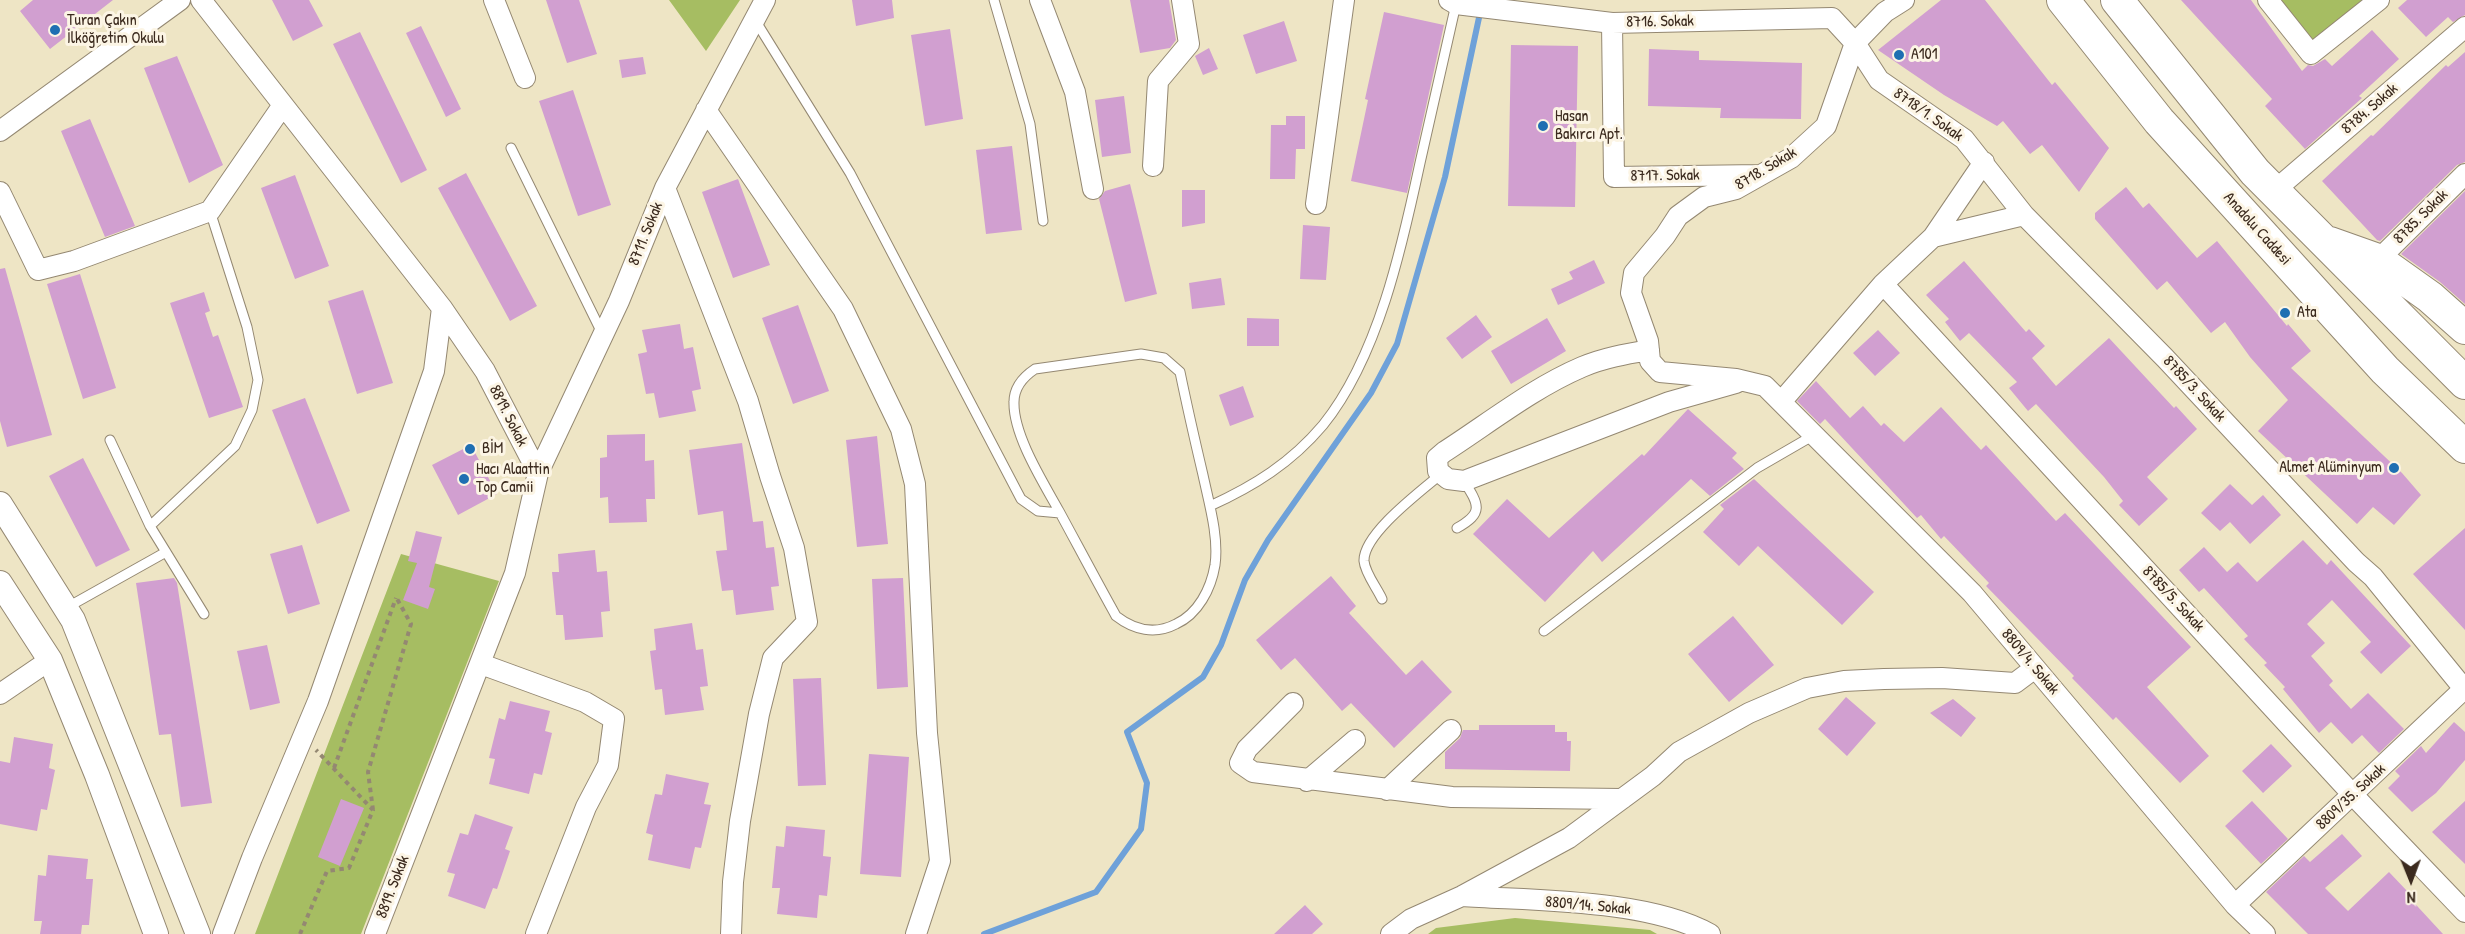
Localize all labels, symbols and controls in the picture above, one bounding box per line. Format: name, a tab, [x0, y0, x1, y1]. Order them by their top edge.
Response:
place label: Turan Çakın İlköğretim Okulu	[67, 11, 164, 49]
street label: 8716. Sokak	[1626, 12, 1694, 32]
marker: Turan Çakın İlköğretim Okulu	[48, 23, 62, 37]
place label: A101	[1911, 45, 1938, 65]
marker: A101	[1892, 48, 1906, 62]
street label: 8784. Sokak	[2338, 79, 2402, 139]
street label: 8718/1. Sokak	[1889, 84, 1967, 146]
place label: Hasan Bakırcı Apt.	[1555, 107, 1623, 145]
marker: Hasan Bakırcı Apt.	[1536, 119, 1550, 133]
street label: 8718. Sokak	[1732, 143, 1800, 195]
street label: 8717. Sokak	[1630, 166, 1700, 186]
street label: 8785. Sokak	[2390, 186, 2452, 248]
street label: Anadolu Caddesi	[2219, 188, 2295, 270]
street label: 8711. Sokak	[625, 199, 667, 269]
place label: Ata	[2297, 303, 2317, 323]
marker: Ata	[2278, 306, 2292, 320]
street label: 8785/3. Sokak	[2159, 352, 2229, 426]
street label: 8819. Sokak	[484, 382, 532, 450]
place label: BİM	[482, 439, 503, 459]
marker: BİM	[463, 442, 477, 456]
place label: Almet Alüminyum	[2279, 458, 2382, 478]
place label: Hacı Alaattin Top Camii	[476, 460, 550, 498]
marker: Almet Alüminyum	[2387, 461, 2401, 475]
marker: Hacı Alaattin Top Camii	[457, 472, 471, 486]
street label: 8785/5. Sokak	[2138, 562, 2208, 636]
street label: 8809/4. Sokak	[1997, 625, 2063, 699]
street label: 8809/35. Sokak	[2312, 760, 2390, 834]
north arrow	[2381, 850, 2441, 910]
street label: 8819. Sokak	[372, 853, 414, 921]
text: N	[2407, 887, 2416, 909]
street label: 8809/14. Sokak	[1544, 893, 1632, 919]

